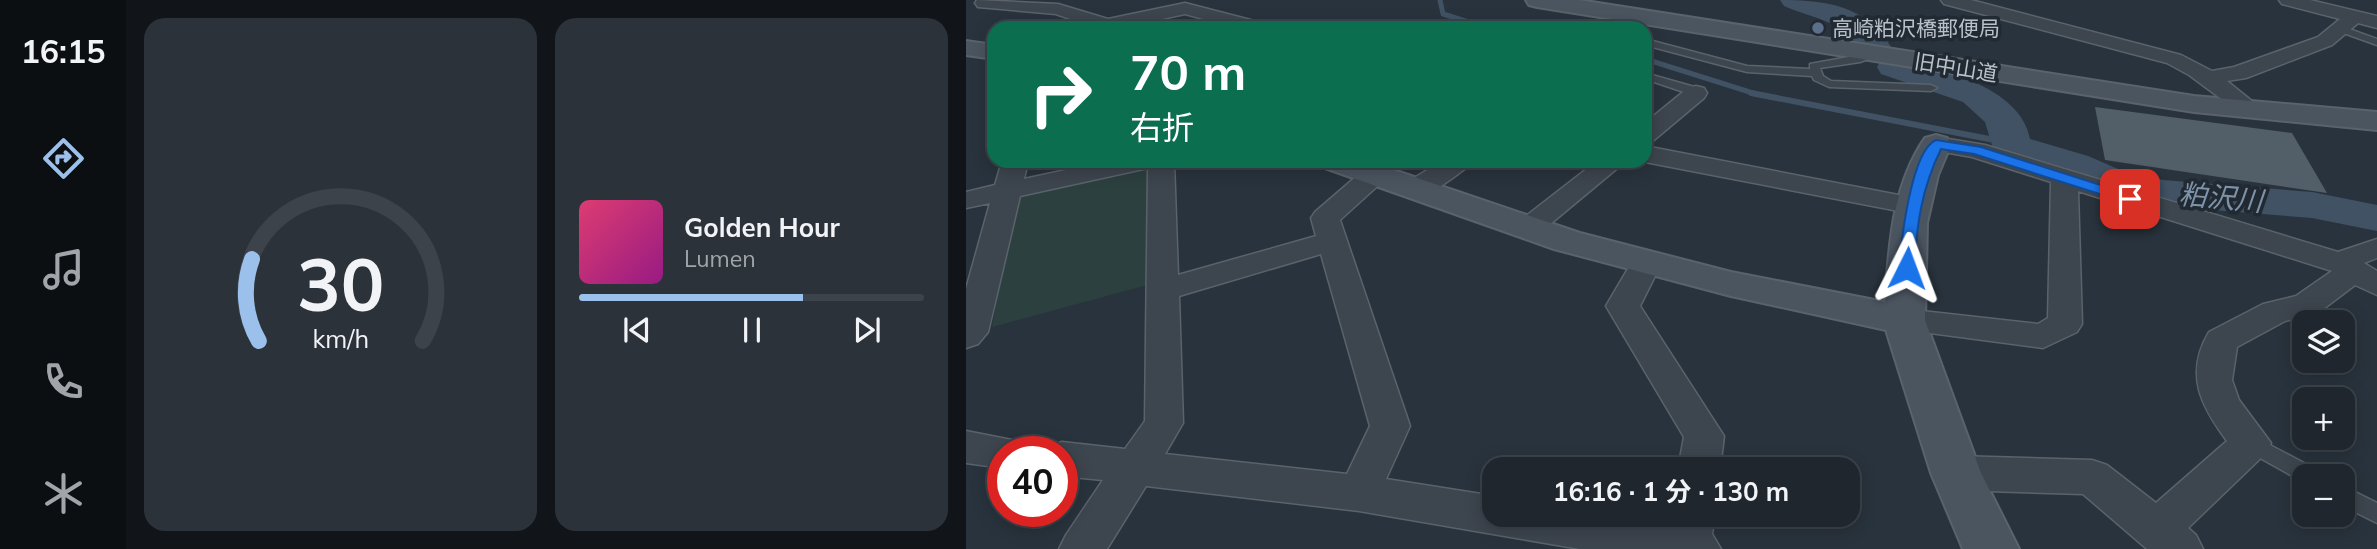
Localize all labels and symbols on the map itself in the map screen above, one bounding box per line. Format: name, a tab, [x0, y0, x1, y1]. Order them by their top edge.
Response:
place label: 高崎粕沢橋郵便局	[1832, 15, 2000, 41]
marker: 高崎粕沢橋郵便局	[1810, 20, 1826, 36]
street label: 旧中山道	[1912, 48, 2000, 86]
pin	[2100, 169, 2160, 229]
water label: 粕沢川	[2178, 176, 2267, 218]
position arrow	[1870, 231, 1944, 305]
speed limit sign: 40	[987, 436, 1078, 527]

